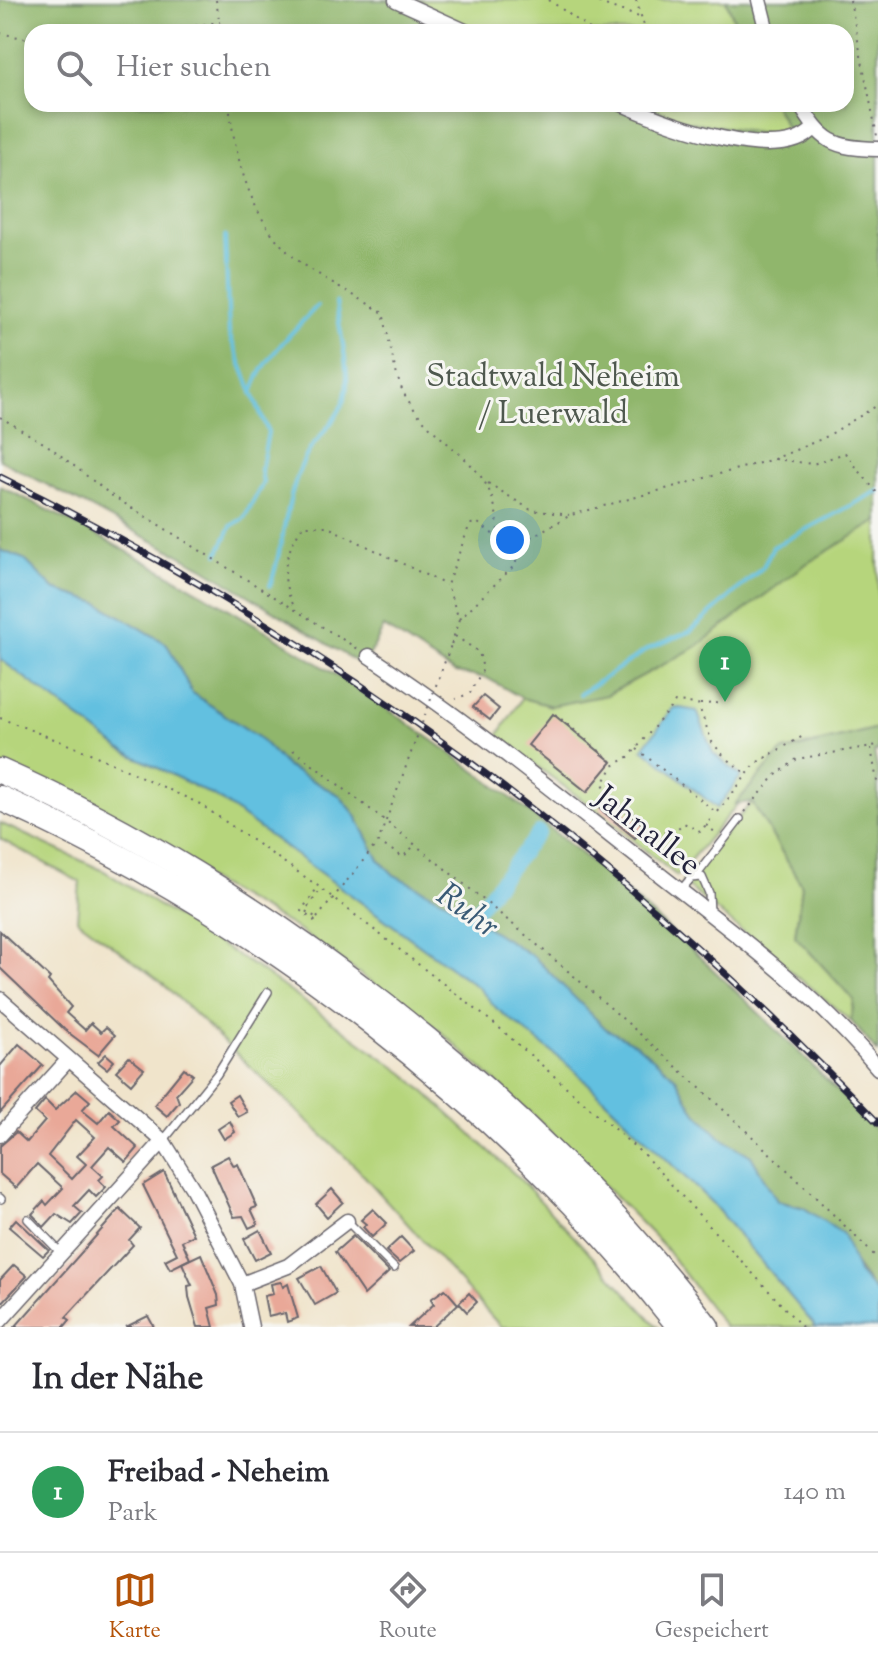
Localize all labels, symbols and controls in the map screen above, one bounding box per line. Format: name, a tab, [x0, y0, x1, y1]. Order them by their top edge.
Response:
search box	[24, 24, 854, 112]
icon: search	[52, 46, 96, 90]
text: Hier suchen	[116, 47, 271, 90]
park label: Stadtwald Neheim / Luerwald	[426, 355, 680, 438]
your location	[490, 520, 530, 560]
pin: 1	[699, 636, 751, 702]
street label: Jahnallee	[583, 775, 710, 889]
water label: Ruhr	[425, 872, 509, 951]
text: In der Nähe	[32, 1355, 203, 1404]
text: Freibad - Neheim	[108, 1452, 329, 1495]
text: 1	[54, 1474, 62, 1511]
text: 140 m	[783, 1474, 846, 1511]
text: Park	[108, 1495, 158, 1532]
tab: Karte	[109, 1568, 161, 1648]
tab: Route	[379, 1568, 437, 1648]
tab: Gespeichert	[655, 1568, 769, 1648]

